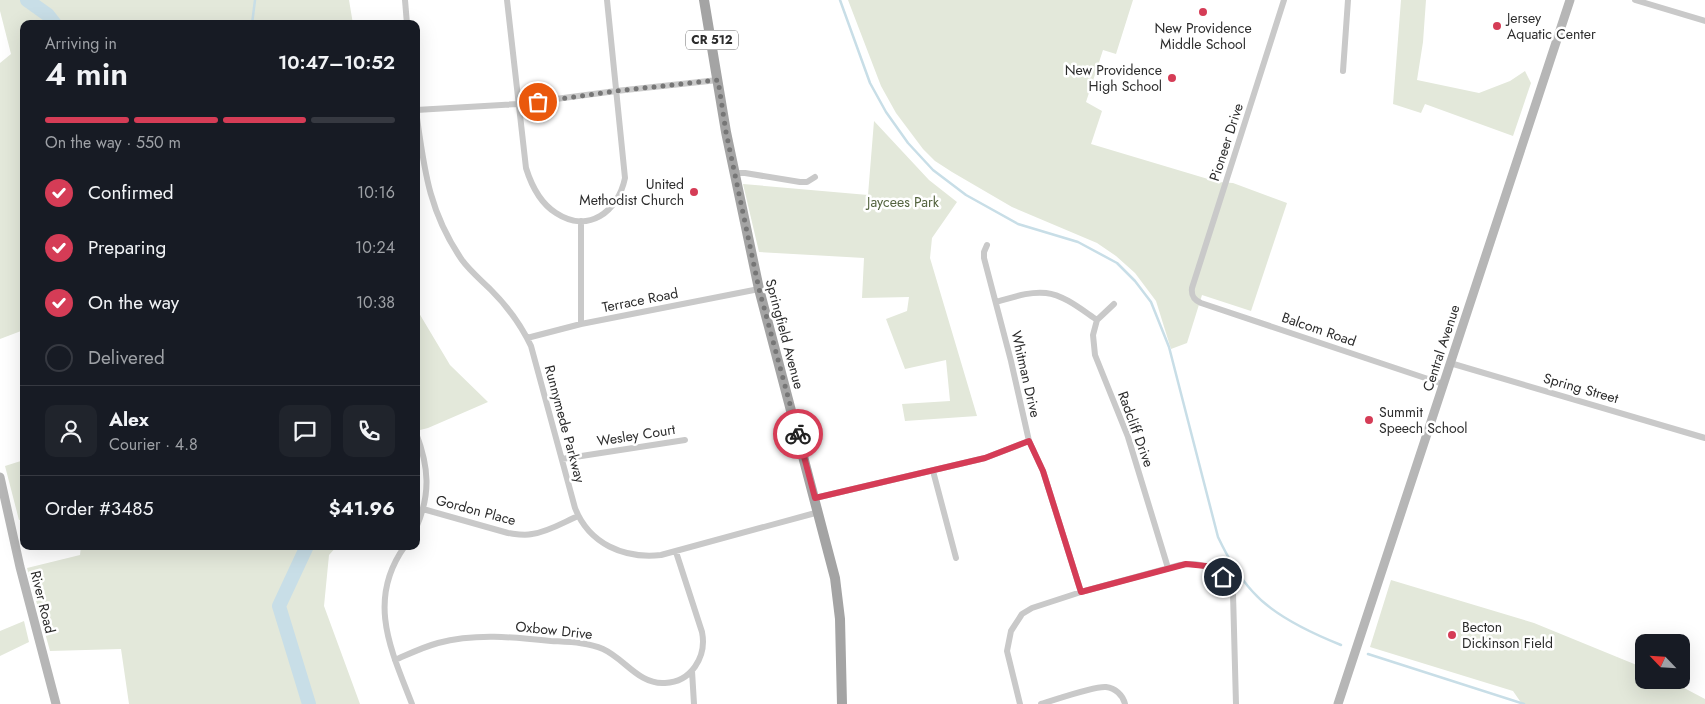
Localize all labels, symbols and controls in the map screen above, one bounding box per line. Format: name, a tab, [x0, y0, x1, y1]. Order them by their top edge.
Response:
marker: New Providence Middle School	[1197, 6, 1209, 18]
place label: Jersey Aquatic Center	[1505, 8, 1596, 44]
place label: New Providence Middle School	[1154, 18, 1252, 54]
marker: Jersey Aquatic Center	[1491, 20, 1503, 32]
road number: CR 512	[686, 30, 738, 50]
text: Arriving in	[45, 32, 117, 55]
text: 10:47–10:52	[278, 49, 395, 76]
text: 4 min	[45, 51, 128, 97]
place label: New Providence High School	[1065, 60, 1162, 96]
marker: New Providence High School	[1166, 72, 1178, 84]
pin	[517, 81, 559, 123]
icon: bag	[524, 88, 552, 116]
street label: Pioneer Drive	[1204, 100, 1248, 184]
text: On the way · 550 m	[45, 131, 181, 154]
place label: United Methodist Church	[579, 174, 684, 210]
icon: check	[45, 179, 73, 207]
text: Confirmed	[88, 179, 174, 206]
text: 10:16	[357, 181, 395, 204]
marker: United Methodist Church	[688, 186, 700, 198]
park label: Jaycees Park	[865, 192, 940, 212]
icon: check	[45, 234, 73, 262]
text: Preparing	[88, 234, 166, 261]
text: 10:24	[355, 236, 395, 259]
street label: Springfield Avenue	[761, 277, 809, 391]
street label: Terrace Road	[600, 283, 680, 317]
icon: check	[45, 289, 73, 317]
text: On the way	[88, 289, 179, 316]
text: 10:38	[356, 291, 395, 314]
street label: Central Avenue	[1418, 302, 1464, 394]
street label: Balcom Road	[1279, 307, 1359, 351]
street label: Whitman Drive	[1006, 329, 1046, 419]
text: Delivered	[88, 344, 165, 371]
street label: Runnymede Parkway	[540, 363, 591, 486]
street label: Spring Street	[1541, 368, 1621, 408]
street label: Radcliff Drive	[1113, 388, 1159, 470]
place label: Summit Speech School	[1379, 402, 1468, 438]
button: person	[45, 405, 97, 457]
button: chat	[279, 405, 331, 457]
button: phone	[343, 405, 395, 457]
text: Alex	[109, 406, 149, 433]
courier	[773, 409, 823, 459]
marker: Summit Speech School	[1363, 414, 1375, 426]
street label: Wesley Court	[595, 419, 677, 451]
icon: bike	[784, 420, 812, 448]
text: Courier · 4.8	[109, 433, 198, 456]
street label: Gordon Place	[434, 490, 518, 530]
text: Order #3485	[45, 495, 153, 522]
text: $41.96	[329, 495, 395, 522]
pin	[1202, 556, 1244, 598]
icon: home	[1209, 563, 1237, 591]
street label: River Road	[26, 569, 60, 635]
street label: Oxbow Drive	[515, 616, 593, 644]
place label: Becton Dickinson Field	[1462, 617, 1553, 653]
marker: Becton Dickinson Field	[1446, 629, 1458, 641]
north arrow	[1635, 634, 1690, 689]
map controls	[1635, 634, 1690, 689]

